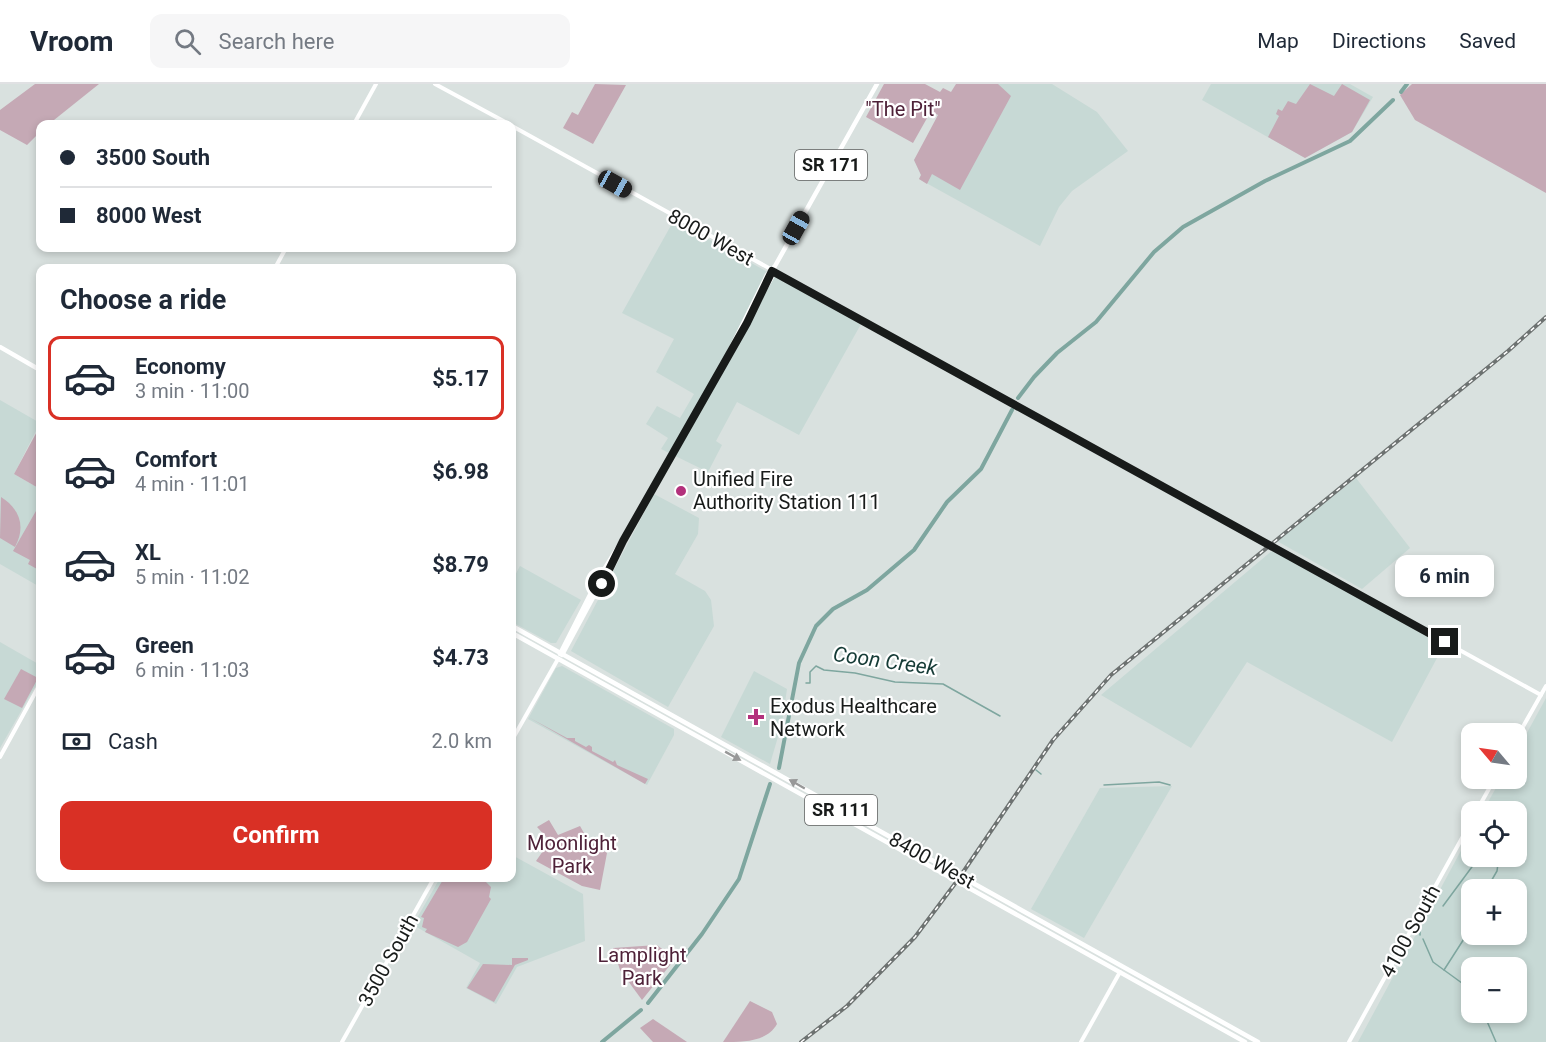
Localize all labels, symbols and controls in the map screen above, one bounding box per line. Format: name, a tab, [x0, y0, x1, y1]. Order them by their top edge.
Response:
search box	[150, 14, 570, 68]
text: Vroom	[30, 25, 114, 58]
icon: search	[171, 25, 204, 58]
text: Search here	[219, 29, 334, 54]
text: Map	[1257, 29, 1299, 53]
text: Directions	[1332, 29, 1426, 53]
text: Saved	[1459, 29, 1516, 53]
park label: "The Pit"	[865, 97, 941, 121]
text: 3500 South	[96, 145, 210, 170]
road number: SR 171	[795, 150, 867, 180]
car	[595, 167, 635, 201]
text: 8000 West	[96, 203, 202, 228]
street label: 8000 West	[664, 204, 758, 270]
car	[779, 208, 813, 248]
text: Choose a ride	[60, 284, 226, 316]
icon: car	[63, 351, 117, 405]
text: Economy	[135, 354, 226, 379]
text: $5.17	[432, 366, 489, 391]
text: 3 min · 11:00	[135, 379, 250, 403]
icon: car	[63, 444, 117, 498]
text: Comfort	[135, 447, 217, 472]
text: $6.98	[432, 459, 489, 484]
place label: Unified Fire Authority Station 111	[693, 467, 880, 514]
text: 4 min · 11:01	[135, 472, 250, 496]
marker: Unified Fire Authority Station 111	[674, 484, 688, 498]
icon: car	[63, 537, 117, 591]
text: XL	[135, 540, 161, 565]
text: $8.79	[432, 552, 489, 577]
callout: 6 min	[1396, 555, 1494, 597]
text: 6 min	[1419, 564, 1470, 588]
text: 5 min · 11:02	[135, 565, 250, 589]
route start	[588, 570, 615, 597]
route end	[1431, 628, 1458, 655]
icon: car	[63, 630, 117, 684]
text: Green	[135, 633, 194, 658]
water label: Coon Creek	[831, 642, 939, 680]
text: $4.73	[432, 645, 489, 670]
text: 6 min · 11:03	[135, 658, 250, 682]
place label: Exodus Healthcare Network	[770, 694, 937, 741]
marker: Exodus Healthcare Network	[747, 708, 765, 726]
north arrow	[1461, 723, 1527, 789]
map controls	[1461, 723, 1527, 1023]
icon: cash	[60, 725, 93, 758]
text: Cash	[108, 729, 158, 754]
text: 2.0 km	[432, 729, 492, 753]
one-way arrow	[725, 751, 741, 762]
one-way arrow	[789, 779, 805, 790]
road number: SR 111	[805, 795, 877, 825]
button: Confirm	[60, 801, 492, 870]
button: locate	[1461, 801, 1527, 867]
street label: 8400 West	[885, 827, 979, 893]
park label: Moonlight Park	[527, 831, 617, 878]
button: +	[1461, 879, 1527, 945]
street label: 4100 South	[1375, 881, 1445, 981]
street label: 3500 South	[353, 910, 423, 1010]
park label: Lamplight Park	[598, 943, 686, 990]
button: −	[1461, 957, 1527, 1023]

